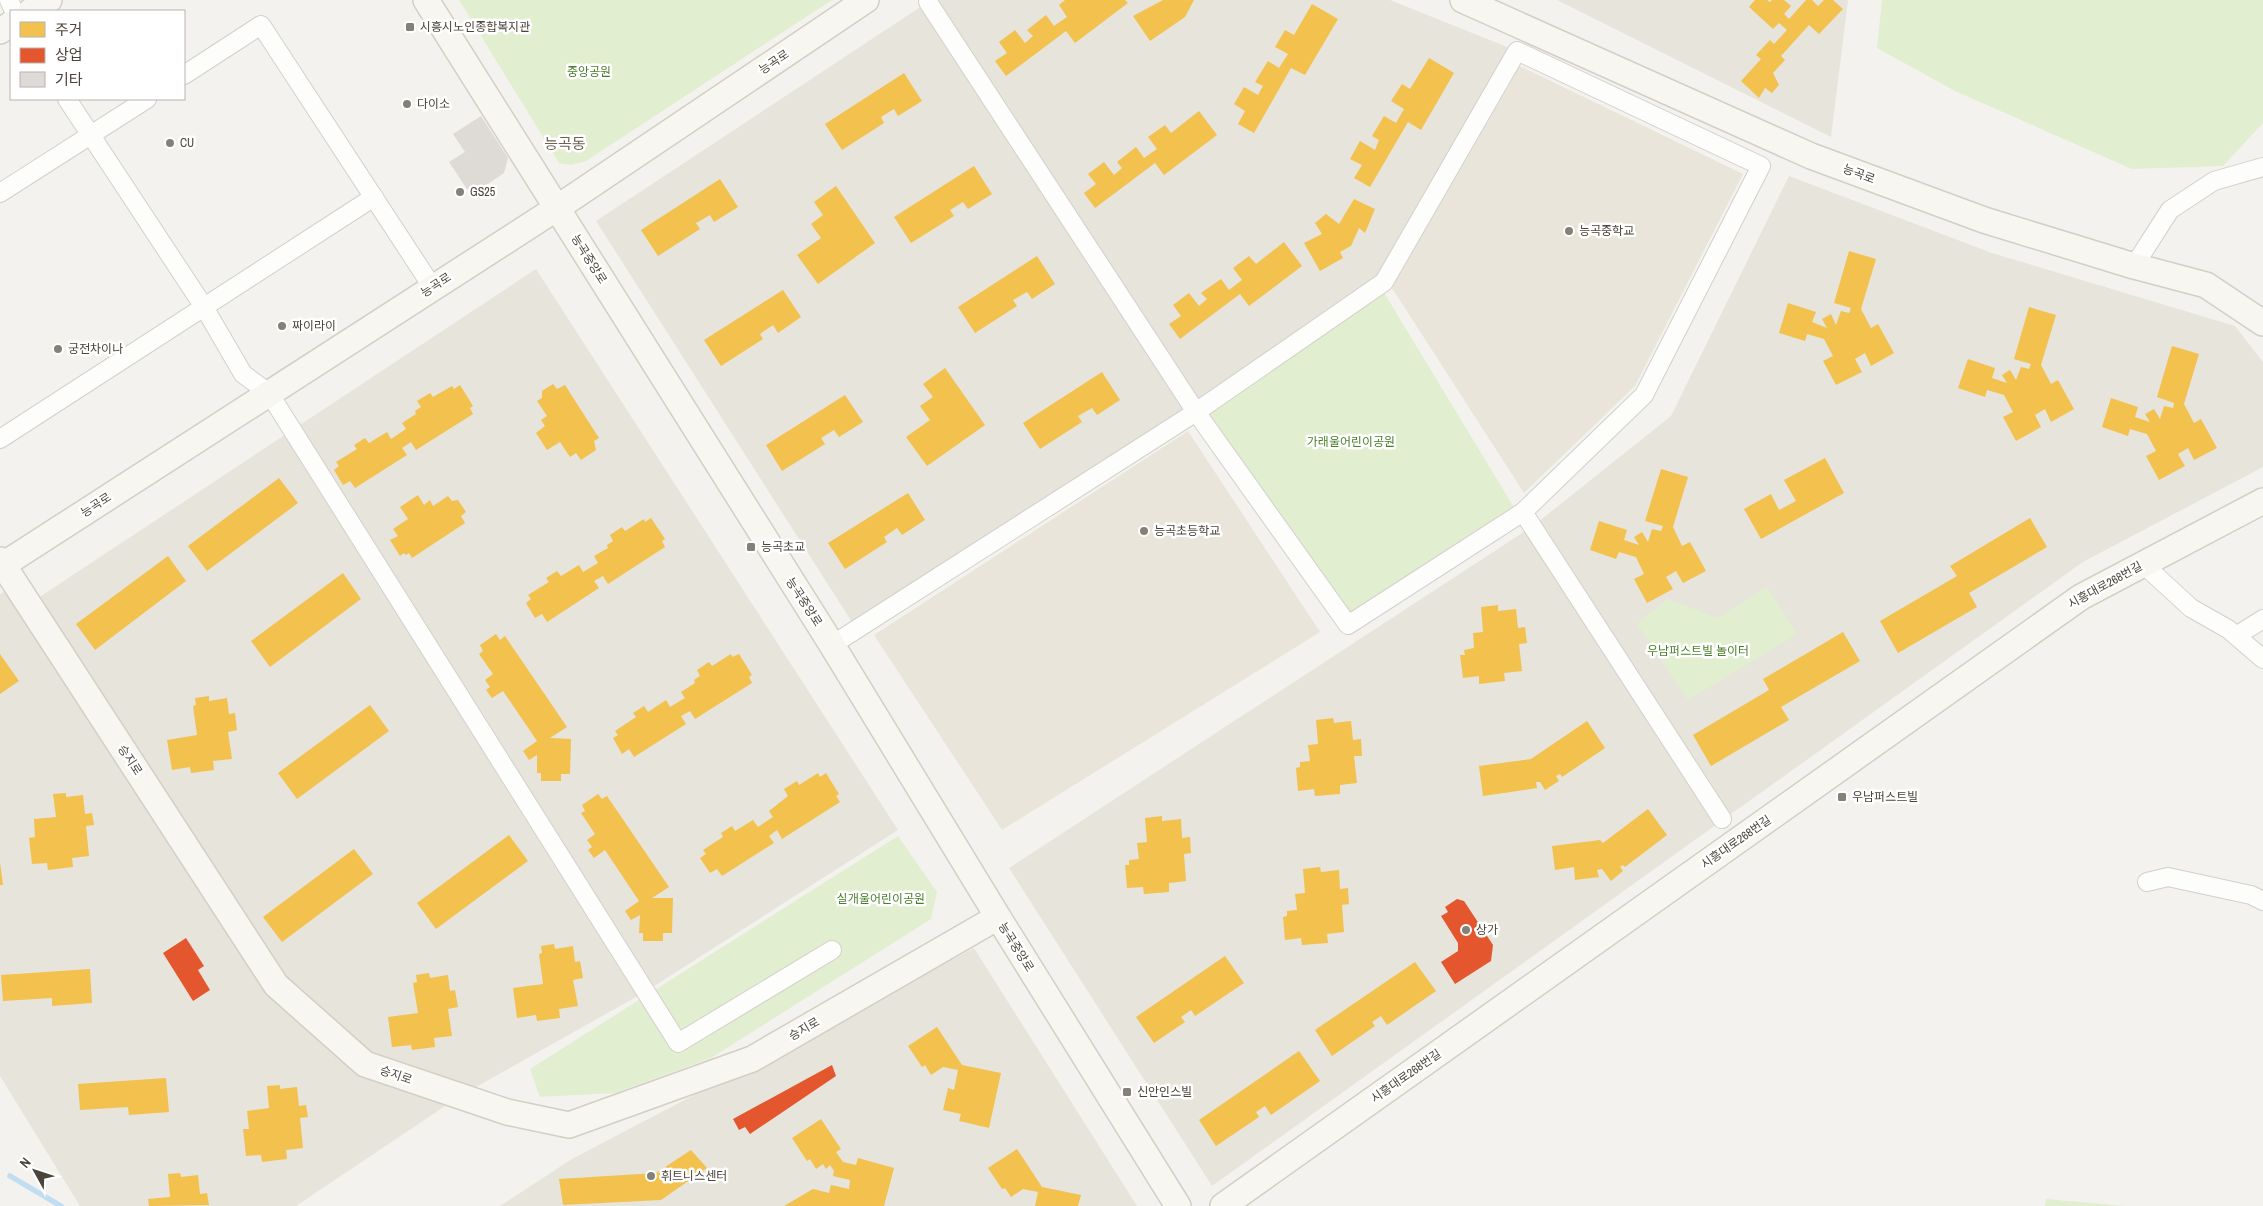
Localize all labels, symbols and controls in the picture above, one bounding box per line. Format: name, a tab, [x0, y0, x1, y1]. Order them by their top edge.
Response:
legend	[10, 10, 185, 100]
text: 주거	[55, 19, 83, 40]
place label: 시흥시노인종합복지관	[420, 19, 530, 35]
marker: 시흥시노인종합복지관	[404, 21, 416, 33]
text: 상업	[55, 44, 83, 65]
street label: 능곡로	[756, 46, 792, 78]
park label: 중앙공원	[567, 64, 611, 80]
text: 기타	[55, 69, 83, 90]
place label: 다이소	[417, 96, 450, 112]
marker: 다이소	[401, 98, 413, 110]
district label: 능곡동	[544, 133, 586, 154]
place label: CU	[180, 135, 194, 151]
marker: CU	[164, 137, 176, 149]
street label: 능곡로	[1841, 161, 1877, 187]
place label: GS25	[470, 184, 496, 200]
marker: GS25	[454, 186, 466, 198]
place label: 능곡중학교	[1579, 223, 1634, 239]
marker: 능곡중학교	[1563, 225, 1575, 237]
street label: 능곡중앙로	[568, 231, 610, 287]
street label: 능곡로	[418, 269, 454, 301]
place label: 짜이라이	[292, 318, 336, 334]
marker: 짜이라이	[276, 320, 288, 332]
place label: 궁전차이나	[68, 341, 123, 357]
marker: 궁전차이나	[52, 343, 64, 355]
park label: 가래울어린이공원	[1307, 434, 1395, 450]
street label: 능곡로	[78, 489, 114, 521]
place label: 능곡초등학교	[1154, 523, 1220, 539]
marker: 능곡초등학교	[1138, 525, 1150, 537]
place label: 능곡초교	[761, 539, 805, 555]
marker: 능곡초교	[745, 541, 757, 553]
street label: 시흥대로268번길	[2065, 558, 2145, 612]
street label: 능곡중앙로	[782, 574, 826, 630]
park label: 우남퍼스트빌 놀이터	[1647, 643, 1749, 659]
street label: 승지로	[114, 742, 146, 778]
place label: 우남퍼스트빌	[1852, 789, 1918, 805]
marker: 우남퍼스트빌	[1836, 791, 1848, 803]
street label: 시흥대로268번길	[1698, 812, 1774, 872]
park label: 실개울어린이공원	[837, 891, 925, 907]
street label: 능곡중앙로	[995, 919, 1037, 975]
place label: 상가	[1476, 922, 1498, 938]
marker: 상가	[1460, 924, 1472, 936]
street label: 승지로	[786, 1014, 822, 1044]
street label: 시흥대로268번길	[1368, 1046, 1444, 1106]
street label: 승지로	[378, 1062, 414, 1088]
place label: 신안인스빌	[1137, 1084, 1192, 1100]
marker: 신안인스빌	[1121, 1086, 1133, 1098]
north arrow	[10, 1146, 60, 1196]
text: N	[15, 1154, 35, 1172]
place label: 휘트니스센터	[661, 1168, 727, 1184]
marker: 휘트니스센터	[645, 1170, 657, 1182]

